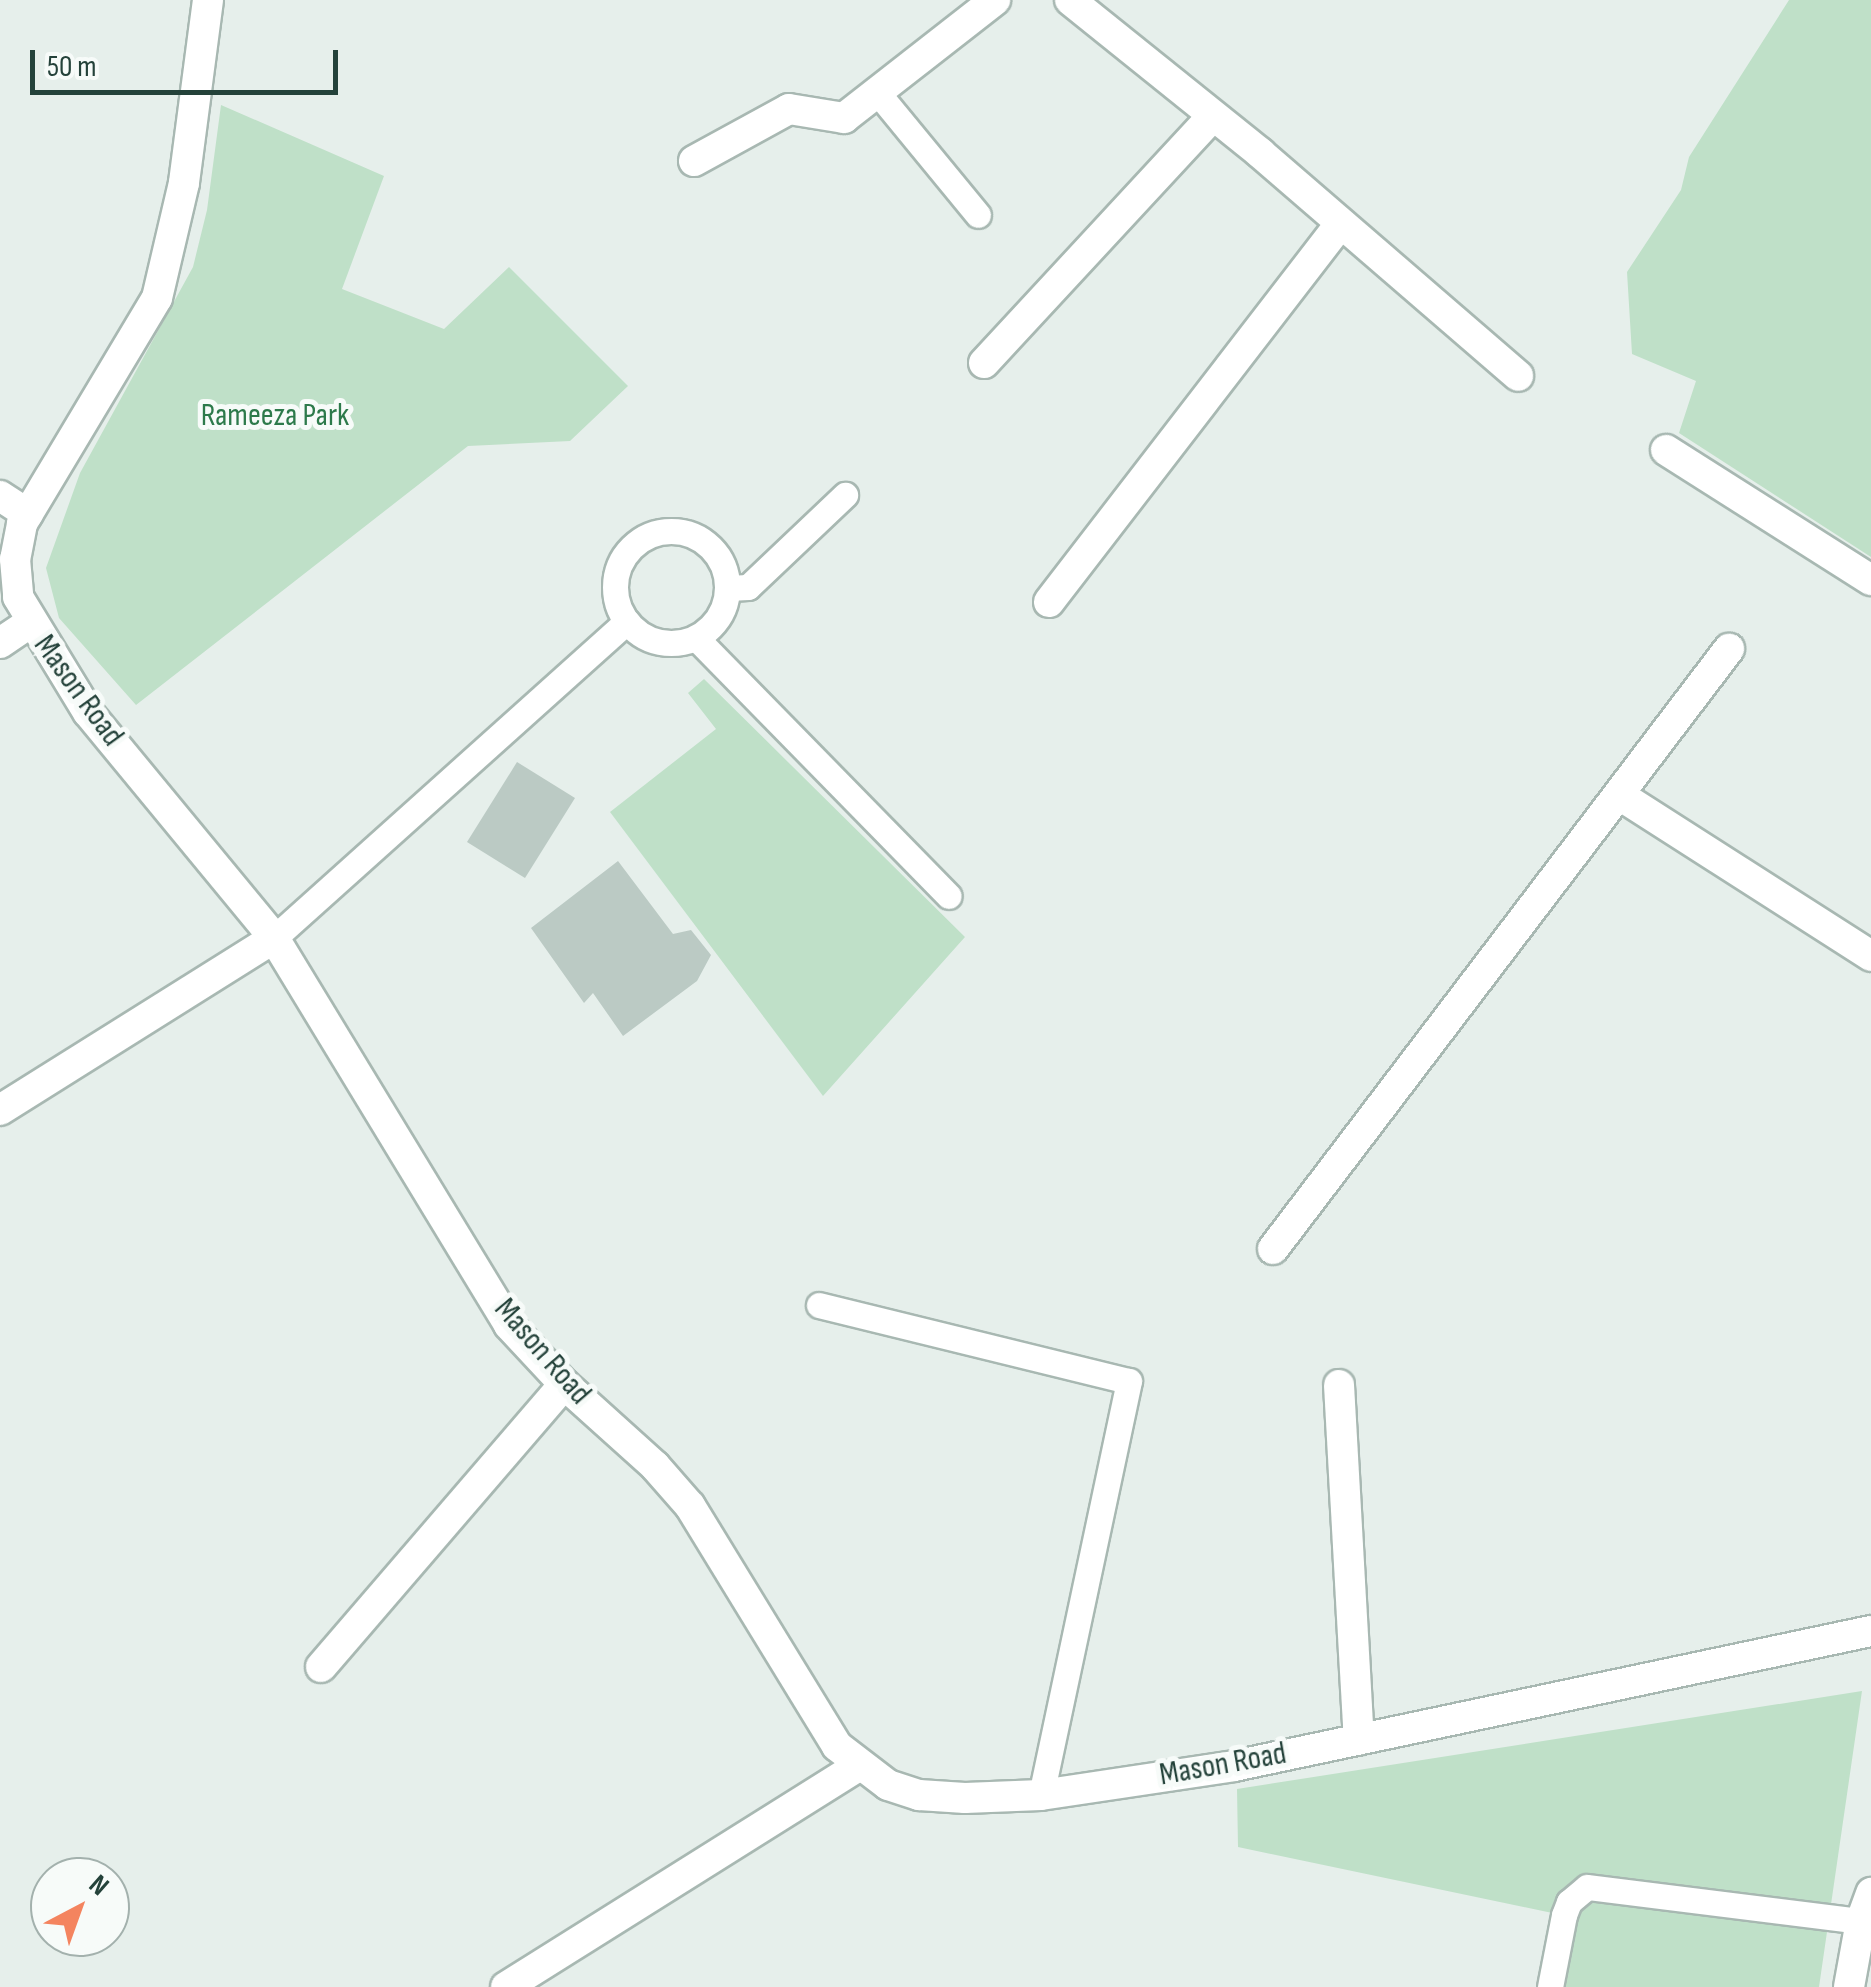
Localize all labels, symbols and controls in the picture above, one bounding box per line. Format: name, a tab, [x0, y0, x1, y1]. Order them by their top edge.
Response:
scale bar	[35, 30, 342, 92]
text: 50 m	[47, 49, 96, 85]
park label: Rameeza Park	[201, 397, 349, 435]
street label: Mason Road	[25, 628, 131, 754]
street label: Mason Road	[485, 1291, 599, 1413]
street label: Mason Road	[1157, 1735, 1289, 1795]
north arrow	[30, 1857, 130, 1957]
text: N	[82, 1868, 115, 1903]

